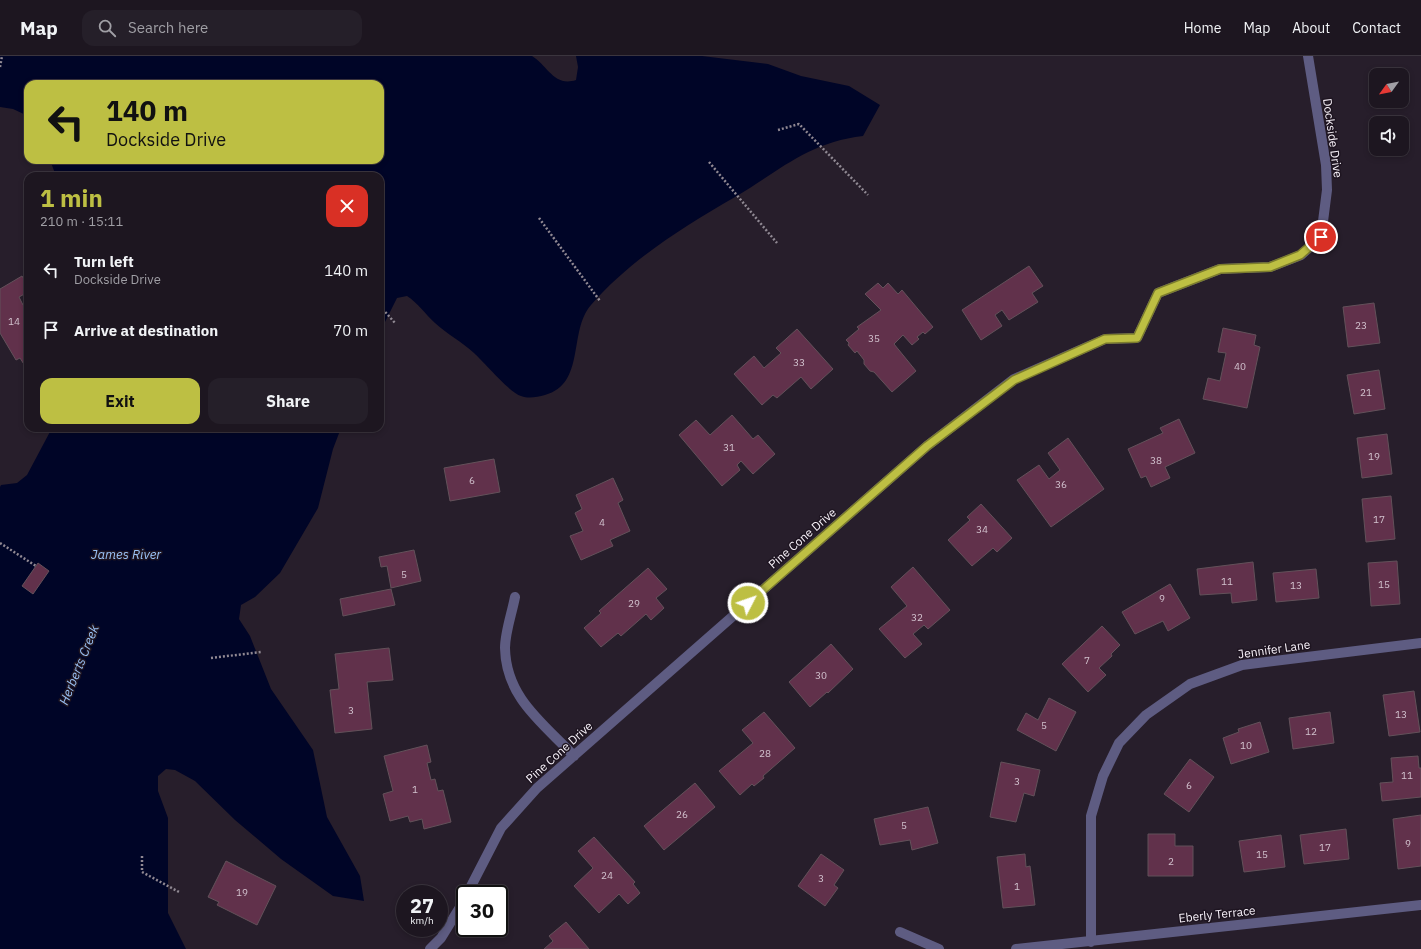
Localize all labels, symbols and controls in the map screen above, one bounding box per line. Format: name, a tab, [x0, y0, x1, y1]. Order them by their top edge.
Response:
search box	[82, 10, 362, 46]
text: Map	[20, 16, 58, 40]
icon: search	[96, 17, 118, 39]
text: Search here	[128, 18, 208, 37]
text: Home	[1184, 19, 1221, 37]
text: Map	[1243, 19, 1270, 37]
text: About	[1292, 19, 1330, 37]
text: Contact	[1352, 19, 1401, 37]
north arrow	[1369, 68, 1409, 108]
map controls	[1369, 68, 1409, 156]
text: 140 m	[106, 92, 188, 129]
icon: left	[40, 96, 92, 148]
street label: Dockside Drive	[1320, 97, 1346, 179]
button: sound	[1369, 116, 1409, 156]
text: Dockside Drive	[106, 128, 226, 151]
text: 1 min	[40, 182, 103, 214]
button: close	[326, 185, 368, 227]
text: 210 m · 15:11	[40, 213, 123, 230]
pin	[1304, 220, 1338, 254]
icon: arrive	[1310, 226, 1332, 248]
text: Turn left	[74, 252, 134, 271]
icon: left	[40, 259, 62, 281]
text: 140 m	[324, 261, 368, 280]
text: Dockside Drive	[74, 271, 161, 288]
house number: 14	[8, 315, 20, 328]
icon: arrive	[40, 319, 62, 341]
house number: 23	[1355, 319, 1367, 332]
text: Arrive at destination	[74, 321, 218, 340]
text: 70 m	[333, 321, 368, 340]
house number: 35	[868, 332, 880, 345]
house number: 33	[793, 356, 805, 369]
house number: 40	[1234, 360, 1246, 373]
button: Exit	[40, 378, 200, 424]
button: Share	[208, 378, 368, 424]
house number: 21	[1360, 386, 1372, 399]
house number: 31	[723, 441, 735, 454]
house number: 19	[1368, 450, 1380, 463]
house number: 38	[1150, 454, 1162, 467]
house number: 6	[469, 474, 475, 487]
house number: 36	[1055, 478, 1067, 491]
street label: Pine Cone Drive	[765, 504, 839, 571]
house number: 17	[1373, 513, 1385, 526]
house number: 4	[599, 516, 605, 529]
house number: 34	[976, 523, 988, 536]
water label: James River	[91, 546, 162, 563]
house number: 5	[401, 568, 407, 581]
house number: 11	[1221, 575, 1233, 588]
house number: 15	[1378, 578, 1390, 591]
house number: 13	[1290, 579, 1302, 592]
position arrow	[727, 582, 769, 624]
house number: 9	[1159, 592, 1165, 605]
house number: 29	[628, 597, 640, 610]
house number: 32	[911, 611, 923, 624]
water label: Herberts Creek	[55, 622, 103, 708]
street label: Jennifer Lane	[1237, 636, 1311, 661]
house number: 7	[1084, 654, 1090, 667]
house number: 30	[815, 669, 827, 682]
house number: 3	[348, 704, 354, 717]
house number: 13	[1395, 708, 1407, 721]
street label: Pine Cone Drive	[522, 718, 596, 786]
house number: 5	[1041, 719, 1047, 732]
house number: 12	[1305, 725, 1317, 738]
house number: 10	[1240, 739, 1252, 752]
house number: 28	[759, 747, 771, 760]
house number: 11	[1401, 769, 1413, 782]
house number: 3	[1014, 775, 1020, 788]
house number: 6	[1186, 779, 1192, 792]
house number: 1	[412, 783, 418, 796]
house number: 26	[676, 808, 688, 821]
house number: 5	[901, 819, 907, 832]
house number: 9	[1405, 837, 1411, 850]
house number: 17	[1319, 841, 1331, 854]
house number: 15	[1256, 848, 1268, 861]
house number: 2	[1168, 855, 1174, 868]
house number: 24	[601, 869, 613, 882]
house number: 3	[818, 872, 824, 885]
house number: 1	[1014, 880, 1020, 893]
speed limit sign: 30	[456, 885, 508, 937]
house number: 19	[236, 886, 248, 899]
text: 27	[410, 892, 434, 919]
street label: Eberly Terrace	[1178, 902, 1257, 925]
text: km/h	[410, 914, 434, 927]

